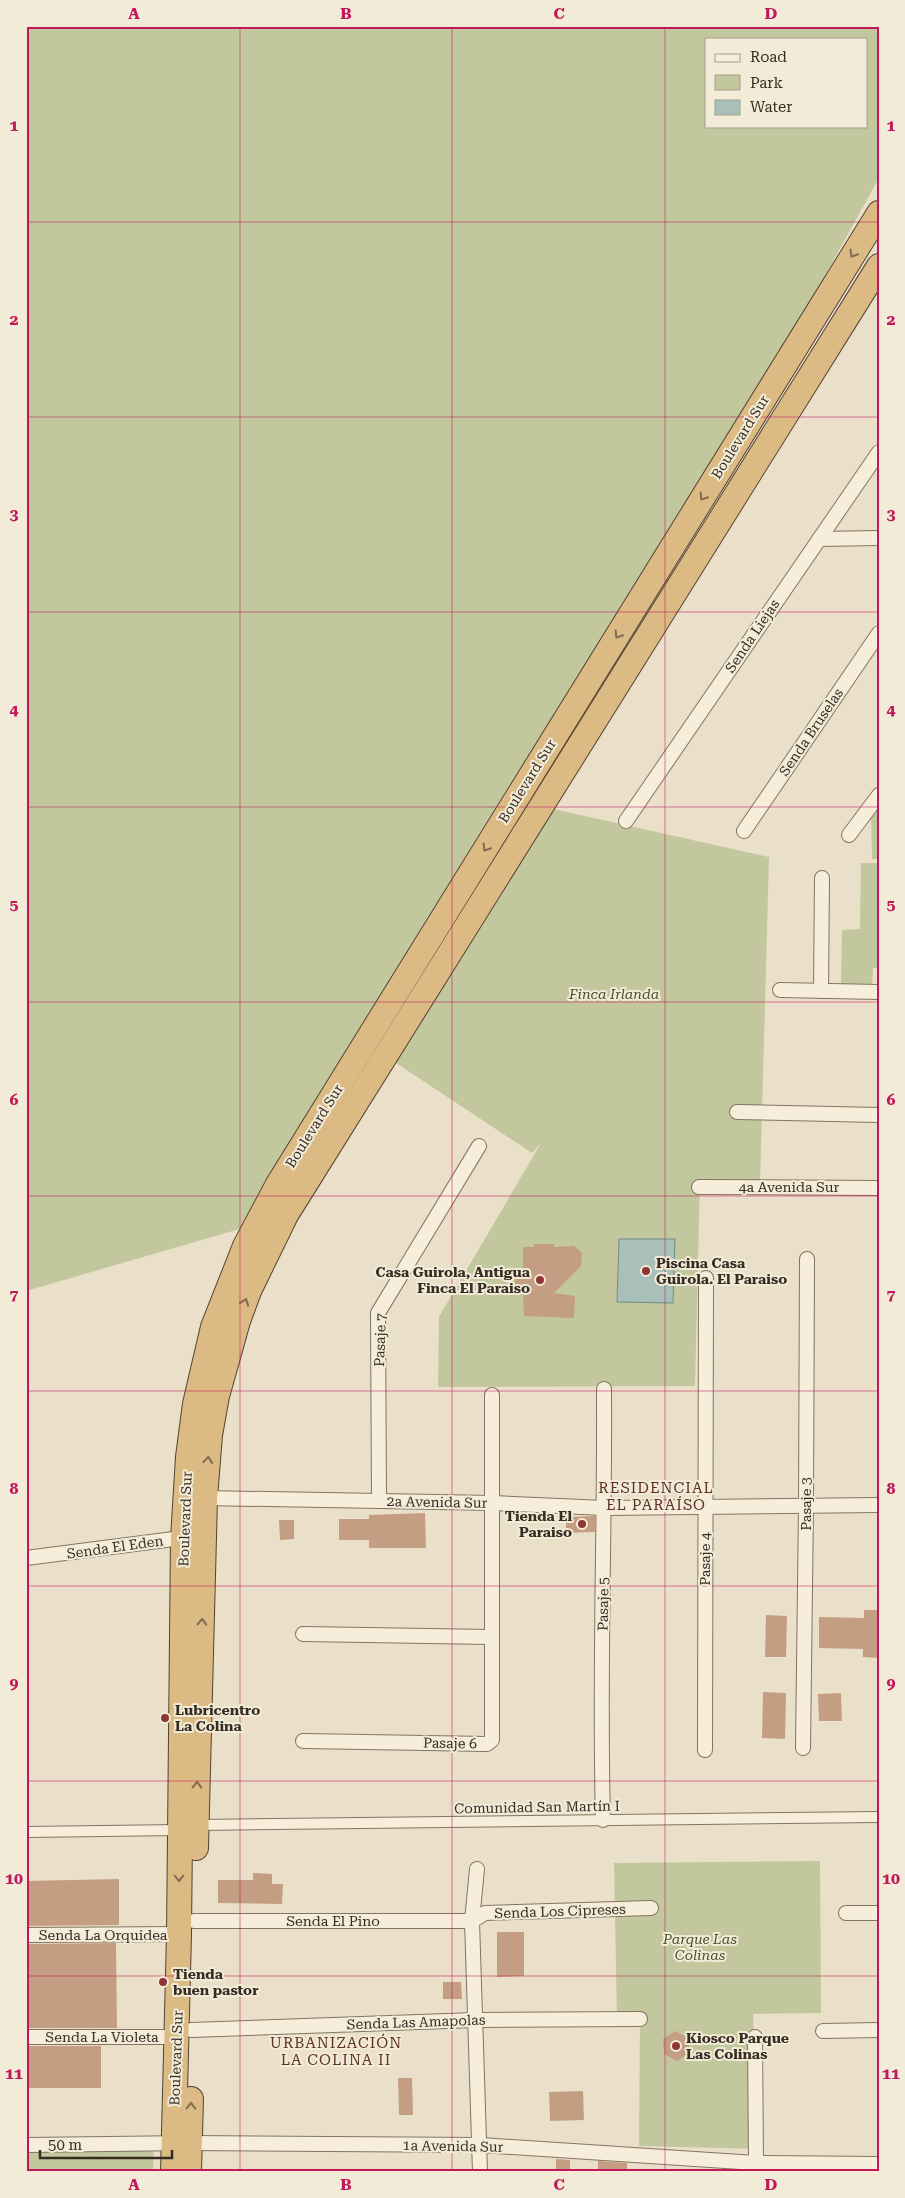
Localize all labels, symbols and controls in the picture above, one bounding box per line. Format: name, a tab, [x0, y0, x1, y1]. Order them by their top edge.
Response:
text: A	[128, 4, 140, 23]
text: B	[340, 4, 352, 23]
text: C	[553, 4, 565, 23]
text: D	[765, 4, 778, 23]
legend	[705, 38, 868, 128]
text: Road	[750, 48, 787, 66]
text: Park	[750, 74, 784, 92]
text: Water	[750, 98, 792, 116]
text: 1	[10, 116, 19, 135]
text: 1	[887, 116, 896, 135]
one-way arrow	[850, 249, 859, 258]
text: 2	[10, 310, 19, 329]
text: 2	[887, 310, 896, 329]
street label: Boulevard Sur	[708, 392, 772, 482]
one-way arrow	[700, 491, 710, 500]
text: 3	[10, 505, 19, 524]
text: 3	[887, 505, 896, 524]
street label: Senda Liejas	[722, 596, 783, 676]
one-way arrow	[614, 630, 624, 639]
street label: Senda Bruselas	[776, 685, 846, 779]
text: 4	[10, 700, 19, 719]
text: 4	[887, 700, 896, 719]
street label: Boulevard Sur	[495, 736, 559, 826]
one-way arrow	[483, 842, 493, 851]
text: 5	[10, 895, 19, 914]
text: 5	[887, 895, 896, 914]
park label: Finca Irlanda	[568, 986, 659, 1002]
street label: Boulevard Sur	[282, 1081, 346, 1171]
text: 6	[10, 1090, 19, 1109]
text: 6	[887, 1090, 896, 1109]
street label: 4a Avenida Sur	[739, 1179, 840, 1195]
place label: Piscina Casa Guirola. El Paraiso	[656, 1255, 787, 1287]
place label: Casa Guirola, Antigua Finca El Paraiso	[376, 1264, 531, 1296]
marker: Piscina Casa Guirola. El Paraiso	[640, 1265, 652, 1277]
marker: Casa Guirola, Antigua Finca El Paraiso	[534, 1274, 546, 1286]
text: 7	[10, 1285, 19, 1304]
text: 7	[887, 1285, 896, 1304]
one-way arrow	[239, 1299, 249, 1307]
street label: Pasaje 7	[371, 1313, 389, 1367]
one-way arrow	[203, 1456, 214, 1464]
street label: Boulevard Sur	[175, 1471, 195, 1567]
street label: Pasaje 3	[798, 1477, 814, 1531]
text: 8	[10, 1479, 19, 1498]
district label: RESIDENCIAL EL PARAÍSO	[598, 1479, 714, 1514]
text: 8	[887, 1479, 896, 1498]
street label: 2a Avenida Sur	[387, 1493, 488, 1511]
place label: Tienda El Paraiso	[505, 1508, 572, 1540]
marker: Tienda El Paraiso	[576, 1518, 588, 1530]
street label: Senda El Eden	[66, 1532, 164, 1562]
street label: Pasaje 4	[697, 1532, 713, 1586]
street label: Pasaje 5	[595, 1577, 611, 1631]
one-way arrow	[197, 1618, 207, 1626]
text: 9	[10, 1674, 19, 1693]
text: 9	[887, 1674, 896, 1693]
place label: Lubricentro La Colina	[175, 1702, 260, 1734]
marker: Lubricentro La Colina	[159, 1712, 171, 1724]
street label: Pasaje 6	[423, 1735, 477, 1751]
one-way arrow	[192, 1781, 202, 1788]
street label: Comunidad San Martín I	[454, 1798, 620, 1816]
text: 10	[5, 1869, 23, 1888]
text: 10	[882, 1869, 900, 1888]
one-way arrow	[174, 1875, 184, 1883]
street label: Senda Los Cipreses	[494, 1901, 626, 1921]
street label: Senda El Pino	[286, 1913, 380, 1929]
street label: Senda La Orquidea	[39, 1927, 168, 1943]
park label: Parque Las Colinas	[662, 1931, 737, 1963]
place label: Tienda buen pastor	[173, 1966, 259, 1998]
marker: Tienda buen pastor	[157, 1976, 169, 1988]
street label: Boulevard Sur	[166, 2010, 186, 2106]
street label: Senda Las Amapolas	[346, 2012, 486, 2032]
street label: Senda La Violeta	[45, 2029, 159, 2045]
place label: Kiosco Parque Las Colinas	[686, 2030, 789, 2062]
district label: URBANIZACIÓN LA COLINA II	[270, 2033, 402, 2069]
marker: Kiosco Parque Las Colinas	[670, 2040, 682, 2052]
text: 11	[5, 2064, 23, 2083]
text: 11	[882, 2064, 900, 2083]
one-way arrow	[186, 2101, 196, 2109]
scale bar	[40, 2128, 172, 2160]
text: 50 m	[48, 2136, 83, 2154]
street label: 1a Avenida Sur	[403, 2137, 504, 2155]
text: A	[128, 2175, 140, 2194]
text: B	[340, 2175, 352, 2194]
text: C	[553, 2175, 565, 2194]
text: D	[765, 2175, 778, 2194]

